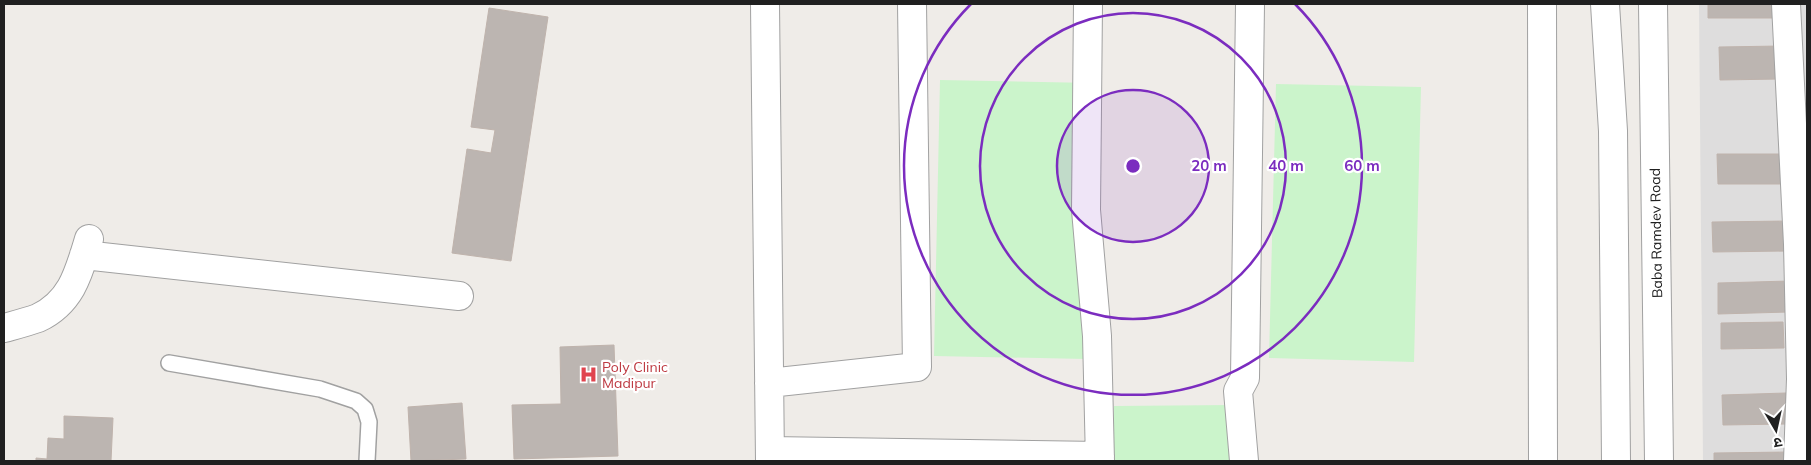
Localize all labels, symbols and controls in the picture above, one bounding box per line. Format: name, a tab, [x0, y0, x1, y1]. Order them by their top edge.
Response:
text: 20 m	[1191, 156, 1227, 175]
text: 40 m	[1268, 156, 1304, 175]
text: 60 m	[1344, 156, 1380, 175]
centre of rings	[1124, 157, 1142, 175]
street label: Baba Ramdev Road	[1646, 168, 1666, 298]
place label: Poly Clinic Madipur	[602, 358, 668, 392]
hospital icon: Poly Clinic Madipur	[578, 365, 598, 385]
north arrow	[1751, 405, 1801, 455]
text: उ	[1772, 433, 1783, 452]

